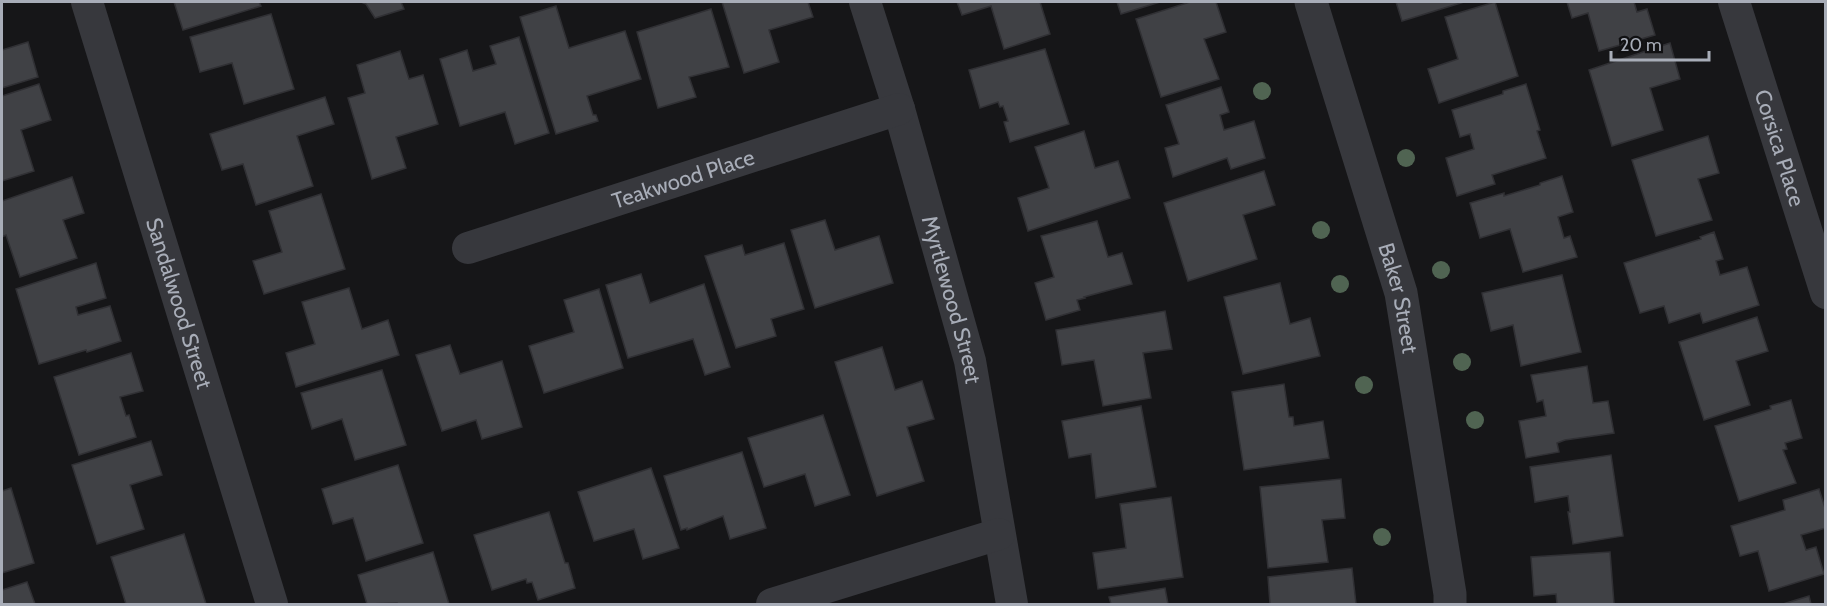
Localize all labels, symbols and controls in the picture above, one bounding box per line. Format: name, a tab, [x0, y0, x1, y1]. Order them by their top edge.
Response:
scale bar	[1611, 24, 1708, 62]
text: 20 m	[1620, 34, 1662, 56]
street label: Corsica Place	[1749, 86, 1811, 210]
street label: Teakwood Place	[608, 143, 758, 214]
street label: Myrtlewood Street	[916, 212, 987, 386]
street label: Sandalwood Street	[141, 214, 219, 392]
street label: Baker Street	[1373, 239, 1424, 356]

